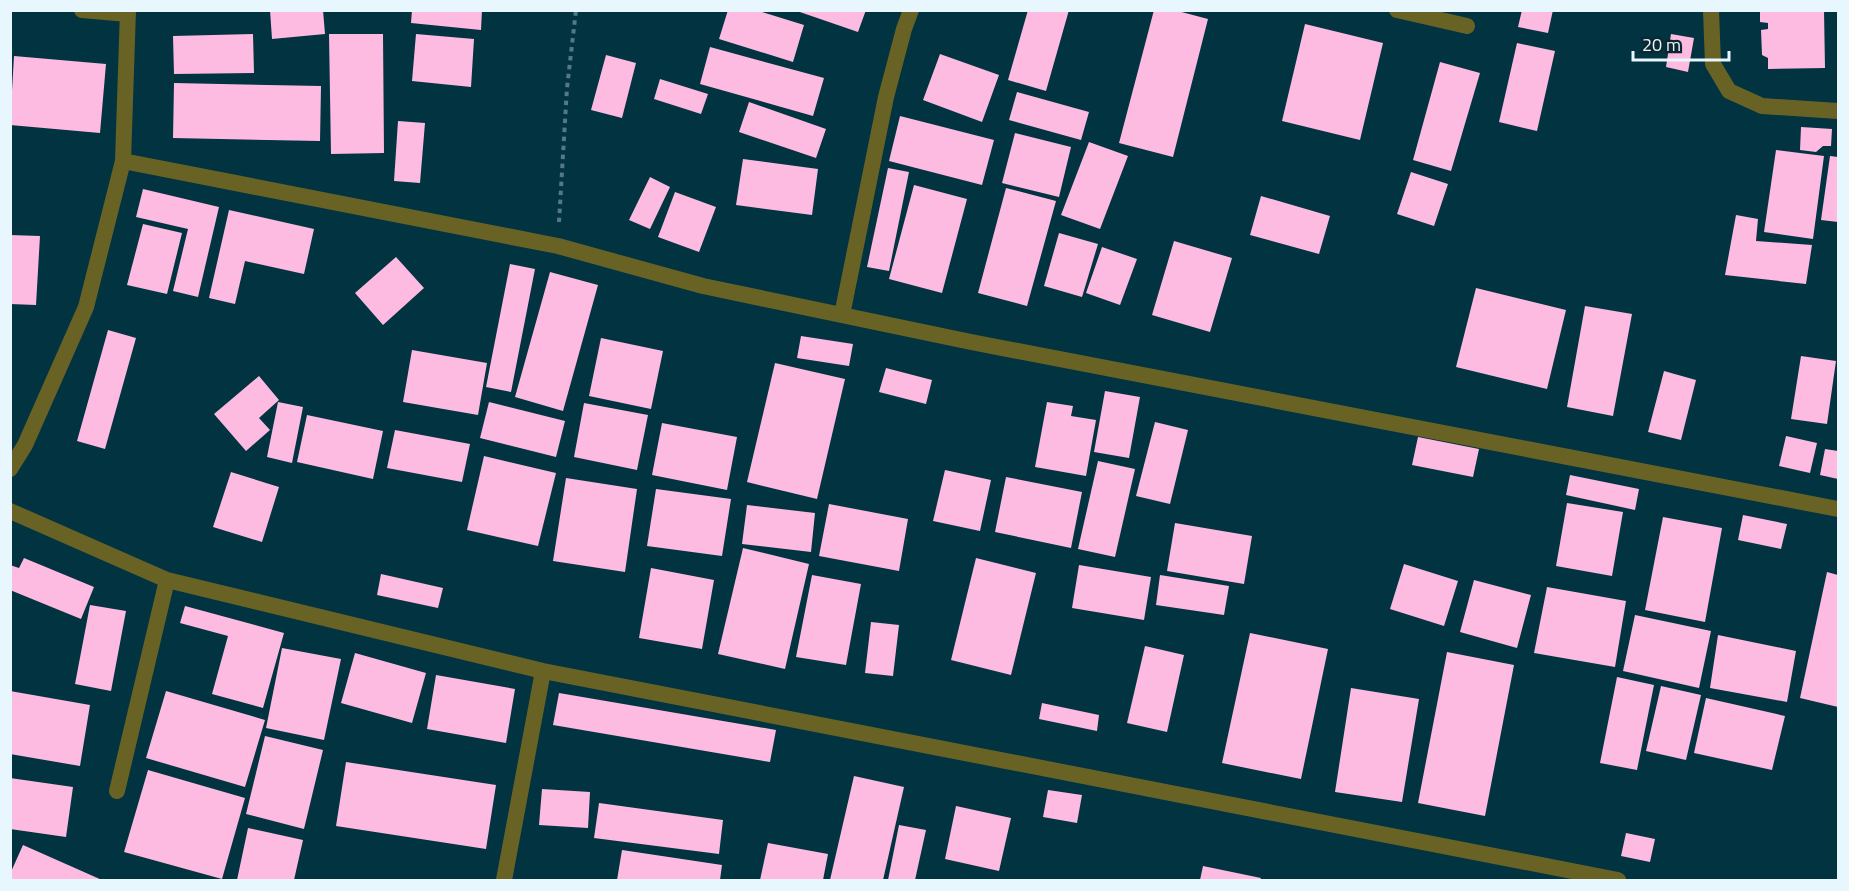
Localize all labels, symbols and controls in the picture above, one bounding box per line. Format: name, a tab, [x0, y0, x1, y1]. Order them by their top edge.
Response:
scale bar	[1633, 24, 1729, 62]
text: 20 m	[1642, 31, 1681, 58]

